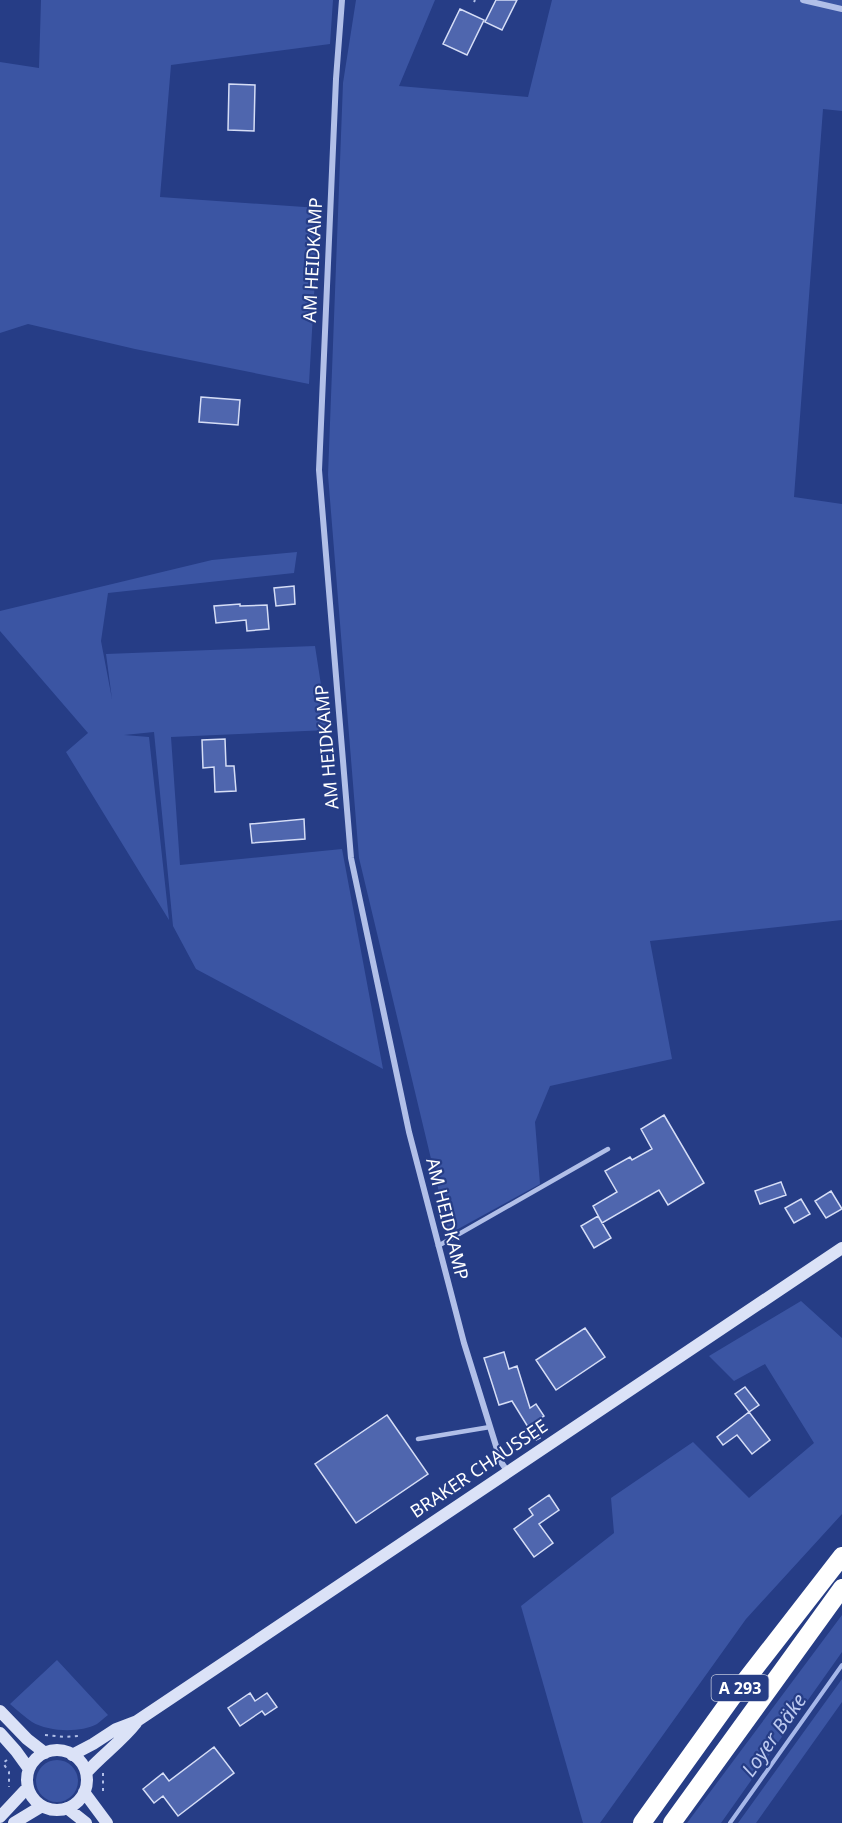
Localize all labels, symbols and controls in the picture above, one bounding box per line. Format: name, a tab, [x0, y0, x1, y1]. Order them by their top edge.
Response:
street label: AM HEIDKAMP	[297, 197, 327, 323]
street label: AM HEIDKAMP	[309, 684, 343, 810]
street label: AM HEIDKAMP	[421, 1155, 475, 1282]
street label: BRAKER CHAUSSEE	[405, 1413, 552, 1523]
road number: A 293	[712, 1675, 768, 1701]
water label: Loyer Bäke	[735, 1688, 812, 1782]

